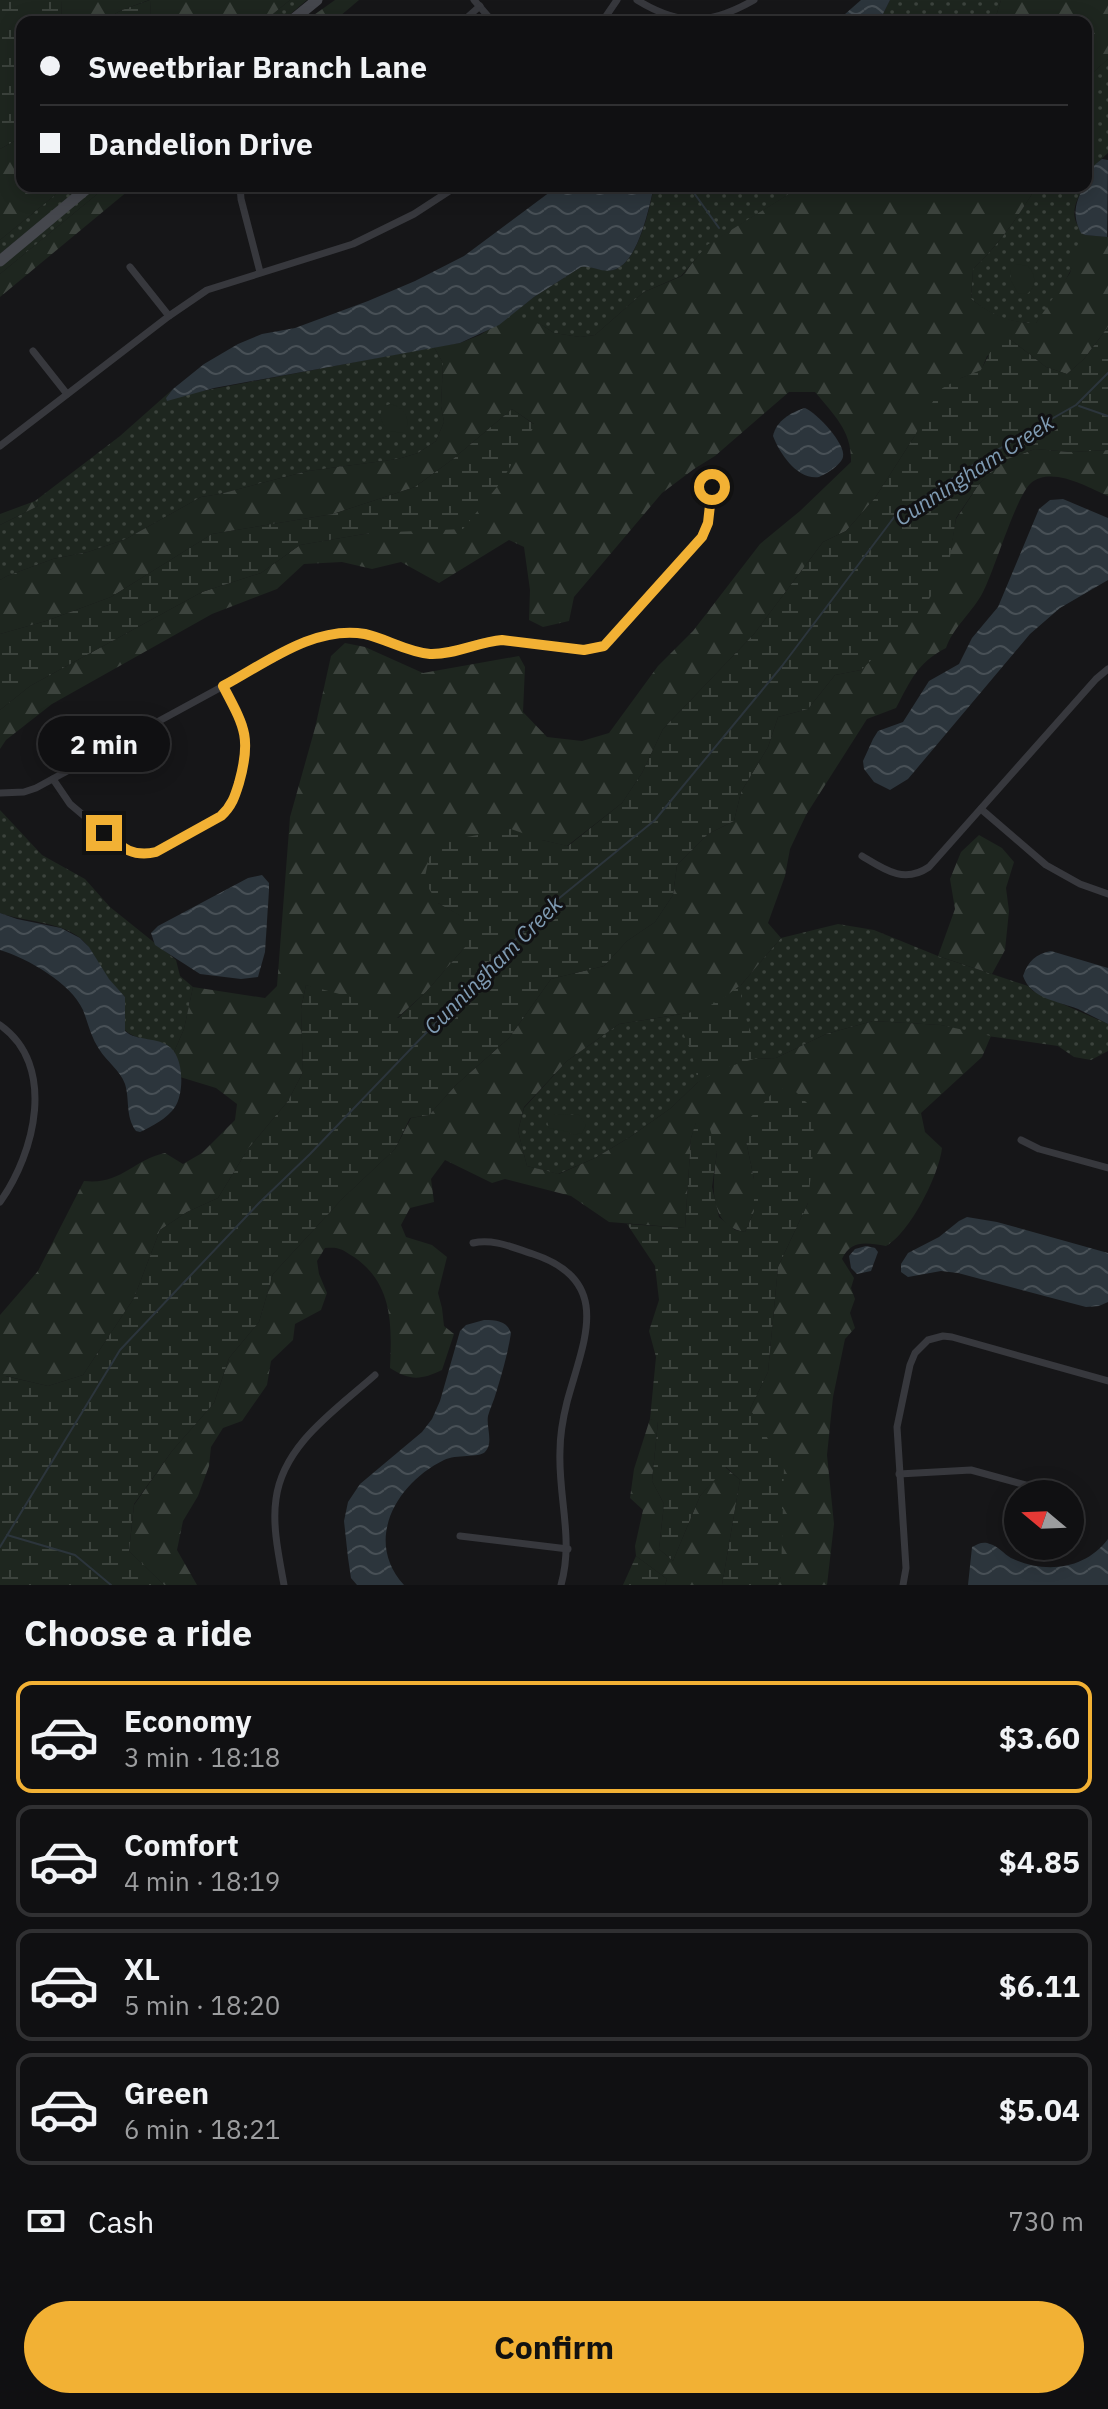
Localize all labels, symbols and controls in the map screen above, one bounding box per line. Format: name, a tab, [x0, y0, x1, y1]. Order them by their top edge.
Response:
text: Sweetbriar Branch Lane	[88, 47, 427, 86]
text: Dandelion Drive	[88, 124, 313, 163]
water label: Cunningham Creek	[889, 407, 1059, 532]
route start	[694, 469, 730, 505]
callout: 2 min	[38, 717, 170, 773]
text: 2 min	[70, 727, 138, 761]
route end	[86, 815, 122, 851]
water label: Cunningham Creek	[417, 889, 568, 1040]
north arrow	[1004, 1480, 1084, 1560]
map controls	[1004, 1480, 1084, 1560]
text: Choose a ride	[24, 1609, 252, 1656]
icon: car	[28, 1701, 100, 1773]
text: Economy	[124, 1701, 252, 1740]
text: $3.60	[999, 1718, 1080, 1757]
text: 3 min · 18:18	[124, 1740, 280, 1774]
icon: car	[28, 1825, 100, 1897]
text: Comfort	[124, 1825, 239, 1864]
text: $4.85	[999, 1842, 1080, 1881]
text: 4 min · 18:19	[124, 1864, 280, 1898]
icon: car	[28, 1949, 100, 2021]
text: XL	[124, 1949, 160, 1988]
text: $6.11	[999, 1966, 1080, 2005]
text: 5 min · 18:20	[124, 1988, 280, 2022]
icon: car	[28, 2073, 100, 2145]
text: Green	[124, 2073, 209, 2112]
text: $5.04	[999, 2090, 1080, 2129]
text: 6 min · 18:21	[124, 2112, 280, 2146]
icon: cash	[24, 2199, 68, 2243]
text: Cash	[88, 2202, 154, 2241]
text: 730 m	[1008, 2204, 1084, 2238]
button: Confirm	[24, 2301, 1084, 2393]

